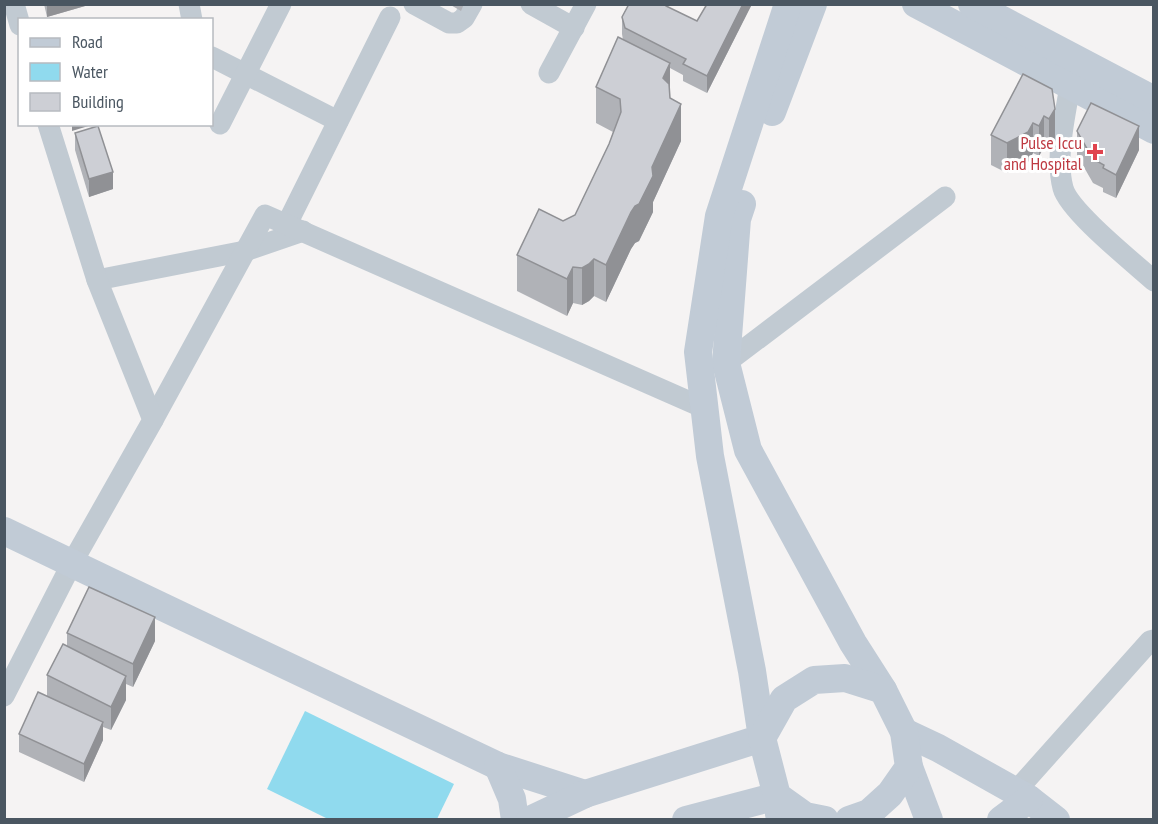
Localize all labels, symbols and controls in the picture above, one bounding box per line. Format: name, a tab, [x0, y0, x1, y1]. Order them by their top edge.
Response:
legend	[18, 18, 213, 126]
text: Road	[72, 30, 103, 53]
text: Water	[72, 60, 108, 83]
text: Building	[72, 90, 124, 113]
place label: Pulse Iccu and Hospital	[1004, 131, 1083, 175]
marker: Pulse Iccu and Hospital	[1086, 143, 1104, 161]

